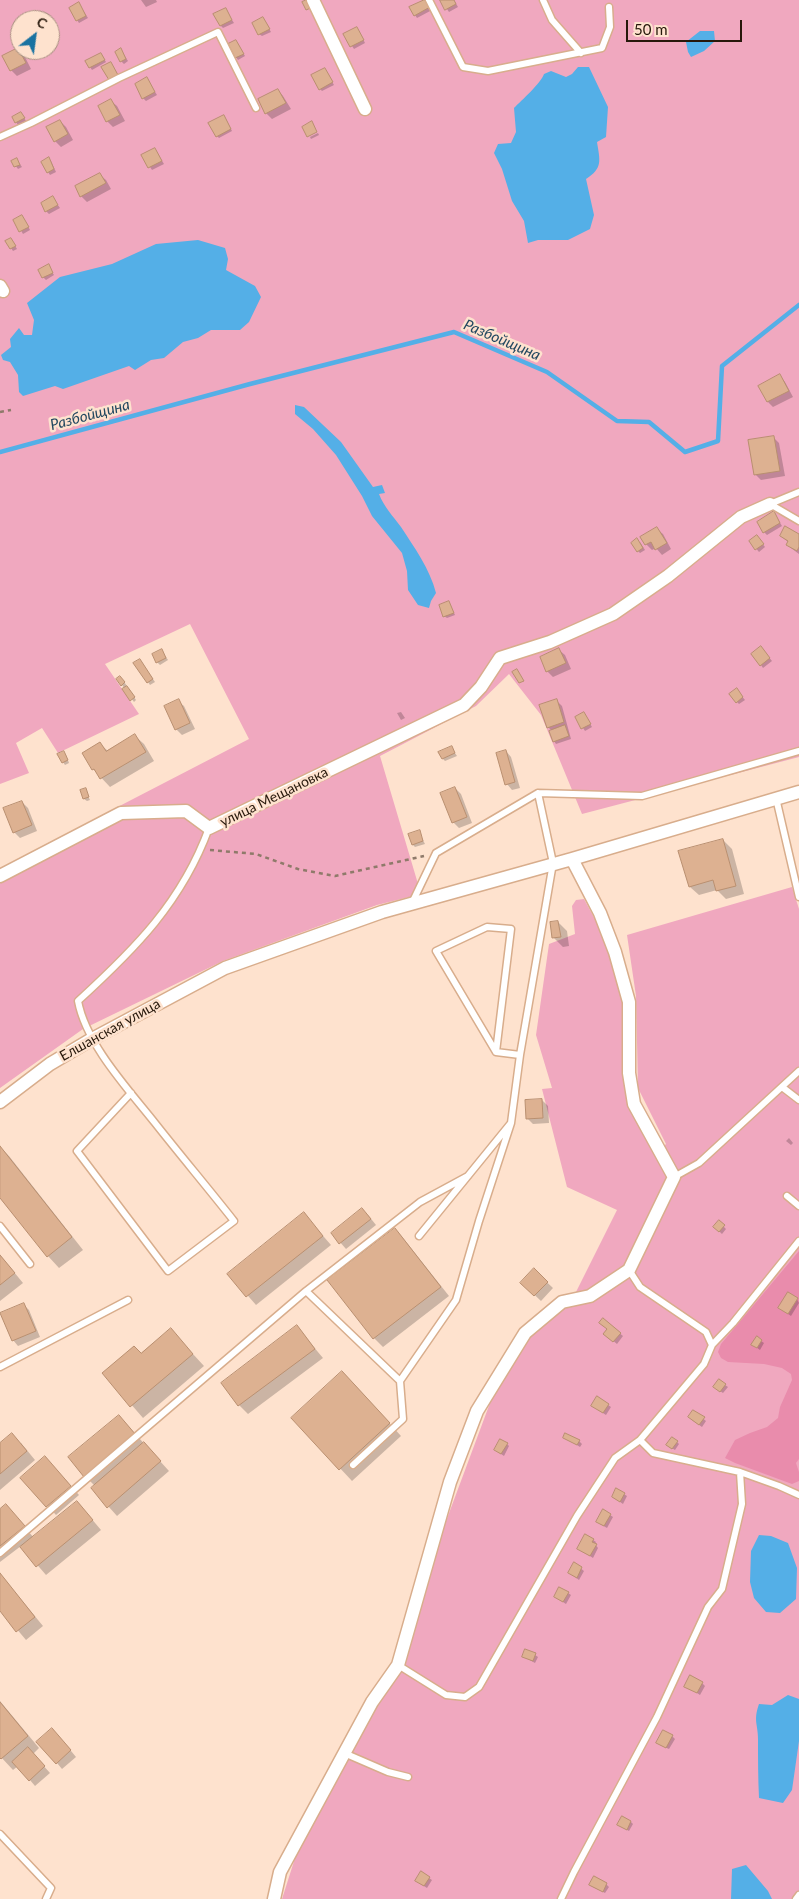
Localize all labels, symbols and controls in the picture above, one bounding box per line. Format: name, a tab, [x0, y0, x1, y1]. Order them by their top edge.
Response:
north arrow	[10, 10, 60, 60]
scale bar	[629, 10, 745, 42]
text: С	[34, 13, 51, 32]
text: 50 m	[634, 20, 668, 38]
water label: Разбойщина	[461, 316, 543, 364]
water label: Разбойщина	[48, 396, 132, 434]
street label: улица Мещановка	[217, 764, 331, 830]
street label: Елшанская улица	[57, 995, 163, 1065]

